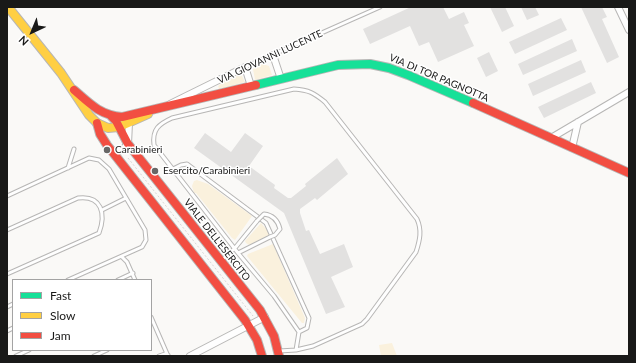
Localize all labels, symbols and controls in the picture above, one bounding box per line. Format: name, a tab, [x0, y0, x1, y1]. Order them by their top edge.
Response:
north arrow	[12, 12, 52, 52]
street label: VIA GIOVANNI LUCENTE	[216, 27, 324, 87]
text: N	[16, 33, 31, 49]
street label: VIA DI TOR PAGNOTTA	[387, 52, 491, 104]
place label: Carabinieri	[115, 144, 162, 156]
marker: Carabinieri	[102, 145, 112, 155]
place label: Esercito/Carabinieri	[163, 165, 250, 177]
marker: Esercito/Carabinieri	[150, 166, 160, 176]
street label: VIALE DELL'ESERCITO	[181, 197, 253, 283]
legend	[12, 279, 152, 351]
text: Fast	[50, 288, 71, 303]
text: Slow	[50, 308, 75, 323]
text: Jam	[50, 328, 71, 343]

